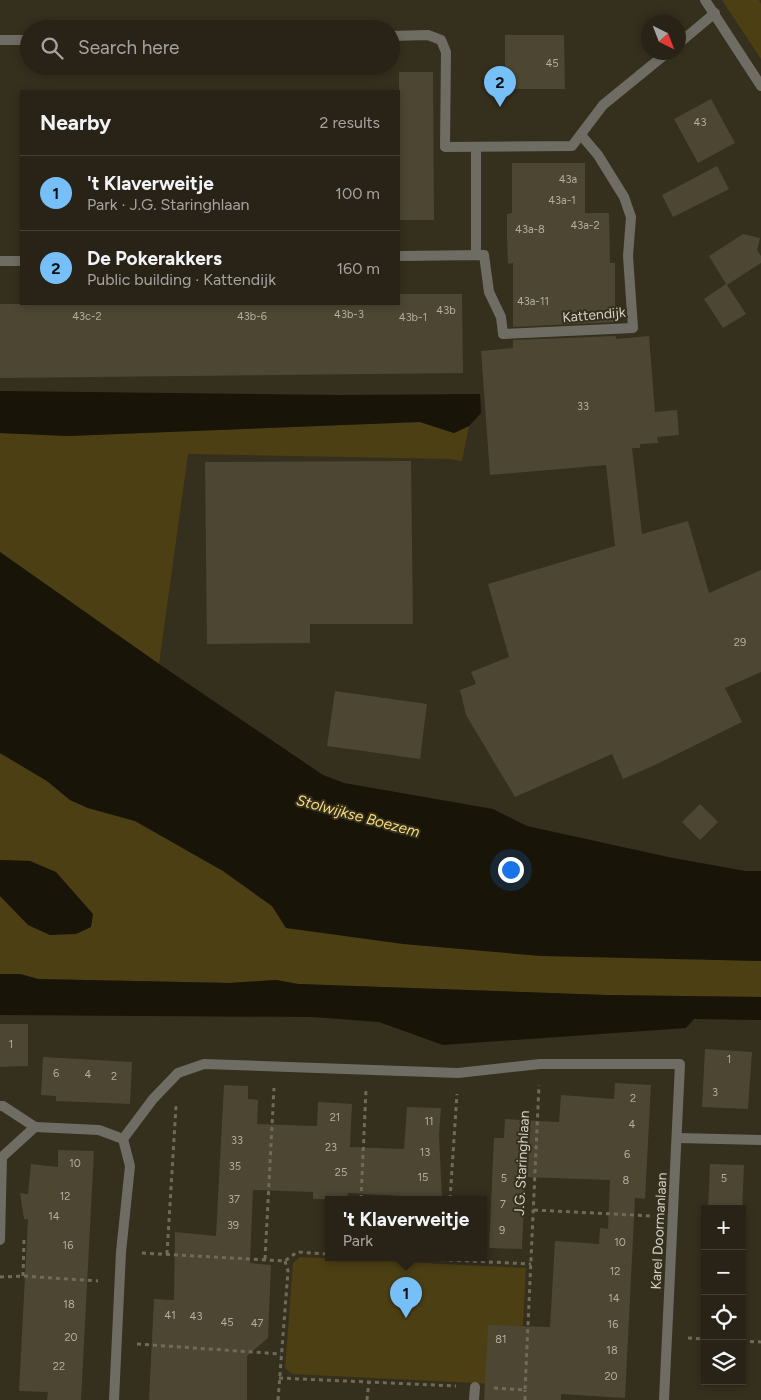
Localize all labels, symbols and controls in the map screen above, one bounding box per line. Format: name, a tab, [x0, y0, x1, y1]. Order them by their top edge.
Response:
north arrow	[641, 15, 686, 60]
search box	[20, 20, 400, 75]
icon: search	[38, 34, 66, 62]
text: Search here	[78, 36, 180, 59]
house number: 45	[545, 57, 559, 70]
pin: 2	[484, 66, 516, 107]
text: Nearby	[40, 110, 111, 135]
text: 2 results	[320, 113, 380, 132]
house number: 43	[694, 116, 706, 129]
text: 't Klaverweitje	[87, 172, 214, 195]
house number: 43a	[559, 173, 577, 186]
text: 1	[53, 184, 59, 203]
text: 100 m	[335, 184, 380, 203]
house number: 43a-1	[548, 194, 576, 207]
text: Park · J.G. Staringhlaan	[87, 195, 250, 214]
house number: 43a-2	[570, 219, 600, 232]
house number: 43a-8	[515, 223, 545, 236]
text: De Pokerakkers	[87, 247, 222, 270]
text: 2	[51, 259, 61, 278]
text: 160 m	[337, 259, 380, 278]
text: Public building · Kattendijk	[87, 270, 276, 289]
house number: 43a-11	[517, 295, 549, 308]
house number: 43b	[436, 304, 456, 317]
street label: Kattendijk	[562, 304, 627, 326]
house number: 43b-3	[334, 308, 364, 321]
house number: 43c-2	[72, 310, 102, 323]
house number: 43b-6	[237, 310, 267, 323]
house number: 43b-1	[399, 311, 427, 324]
house number: 33	[577, 400, 589, 413]
house number: 29	[734, 636, 746, 649]
water label: Stolwijkse Boezem	[294, 791, 422, 841]
your location	[498, 857, 524, 883]
house number: 1	[9, 1038, 13, 1051]
house number: 1	[727, 1053, 731, 1066]
house number: 6	[53, 1067, 59, 1080]
house number: 4	[85, 1068, 92, 1081]
house number: 2	[111, 1070, 117, 1083]
house number: 3	[712, 1086, 718, 1099]
house number: 2	[630, 1092, 636, 1105]
street label: J.G. Staringhlaan	[511, 1110, 533, 1216]
house number: 21	[330, 1111, 340, 1124]
house number: 11	[424, 1115, 434, 1128]
house number: 4	[629, 1118, 636, 1131]
house number: 33	[231, 1134, 243, 1147]
house number: 23	[325, 1141, 337, 1154]
house number: 13	[420, 1146, 430, 1159]
house number: 6	[624, 1148, 630, 1161]
house number: 10	[69, 1157, 81, 1170]
house number: 35	[229, 1160, 241, 1173]
house number: 25	[335, 1166, 347, 1179]
house number: 15	[418, 1171, 428, 1184]
house number: 5	[501, 1172, 507, 1185]
street label: Karel Doormanlaan	[647, 1172, 671, 1290]
house number: 5	[721, 1172, 727, 1185]
house number: 8	[623, 1174, 630, 1187]
house number: 12	[60, 1190, 70, 1203]
house number: 37	[228, 1193, 240, 1206]
popup	[325, 1196, 487, 1261]
house number: 7	[500, 1198, 506, 1211]
map controls	[701, 1205, 746, 1385]
button: +	[701, 1205, 746, 1250]
text: 't Klaverweitje	[343, 1208, 469, 1231]
house number: 14	[48, 1210, 60, 1223]
house number: 39	[227, 1219, 239, 1232]
house number: 9	[499, 1224, 505, 1237]
text: Park	[343, 1231, 373, 1250]
house number: 10	[614, 1236, 626, 1249]
house number: 16	[63, 1239, 73, 1252]
button: −	[701, 1250, 746, 1295]
house number: 12	[610, 1265, 620, 1278]
pin: 1	[390, 1277, 422, 1318]
house number: 14	[608, 1292, 620, 1305]
button: locate	[701, 1295, 746, 1340]
house number: 18	[63, 1298, 75, 1311]
house number: 41	[164, 1309, 176, 1322]
house number: 43	[190, 1310, 202, 1323]
house number: 45	[220, 1316, 234, 1329]
house number: 47	[251, 1317, 263, 1330]
house number: 16	[608, 1318, 618, 1331]
house number: 20	[64, 1331, 78, 1344]
house number: 81	[495, 1333, 507, 1346]
button: layers	[701, 1340, 746, 1385]
house number: 18	[606, 1344, 618, 1357]
house number: 22	[53, 1360, 65, 1373]
house number: 20	[604, 1370, 618, 1383]

